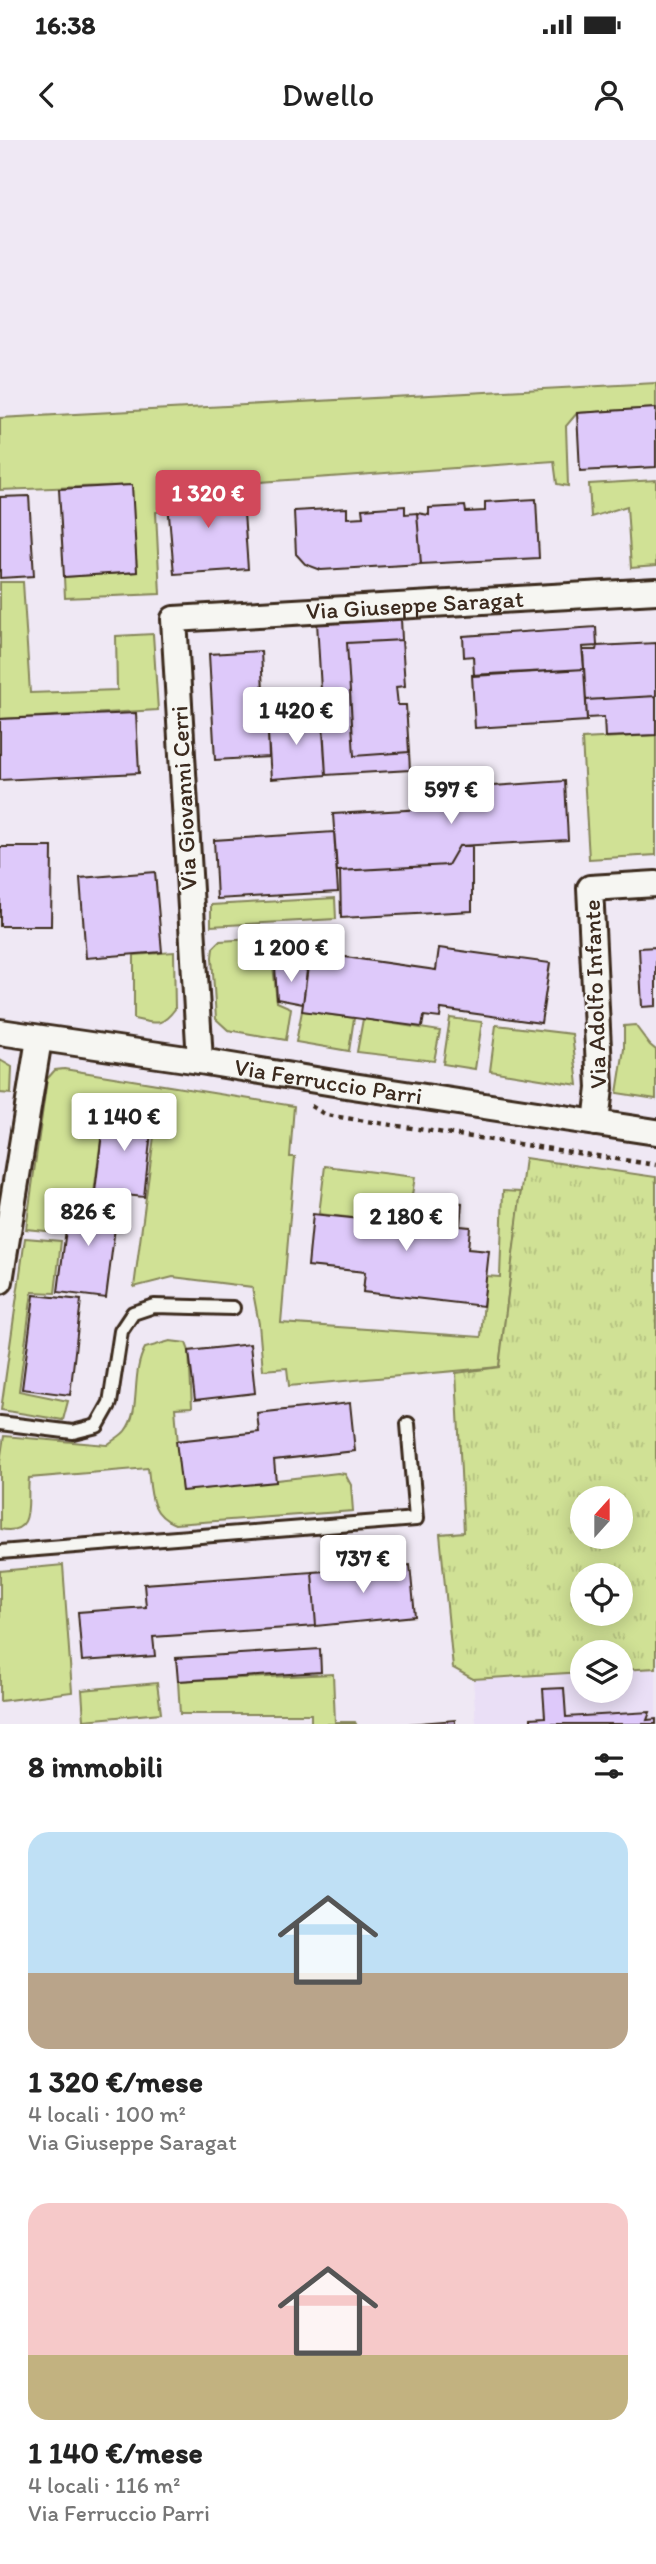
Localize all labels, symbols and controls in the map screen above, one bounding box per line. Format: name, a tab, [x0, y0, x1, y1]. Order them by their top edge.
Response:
text: 16:38	[35, 9, 96, 41]
icon: back	[28, 76, 66, 114]
text: Dwello	[282, 76, 374, 114]
icon: person	[590, 76, 628, 114]
pin: 1 320 €	[143, 470, 273, 530]
text: 1 320 €	[172, 479, 244, 507]
street label: Via Giuseppe Saragat	[305, 584, 525, 625]
pin: 1 420 €	[231, 688, 361, 747]
text: 1 420 €	[259, 696, 333, 724]
street label: Via Giovanni Cerri	[164, 705, 203, 891]
pin: 597 €	[402, 766, 500, 826]
text: 597 €	[424, 775, 478, 803]
street label: Via Adolfo Infante	[577, 899, 612, 1089]
pin: 1 200 €	[226, 924, 356, 984]
text: 1 200 €	[254, 933, 328, 961]
street label: Via Ferruccio Parri	[232, 1052, 424, 1110]
pin: 1 140 €	[59, 1094, 189, 1153]
text: 1 140 €	[88, 1102, 160, 1130]
pin: 826 €	[39, 1188, 137, 1248]
pin: 2 180 €	[341, 1194, 471, 1253]
text: 826 €	[60, 1197, 116, 1225]
text: 2 180 €	[369, 1202, 443, 1230]
north arrow	[570, 1486, 634, 1549]
map controls	[570, 1486, 633, 1703]
pin: 737 €	[314, 1536, 412, 1595]
text: 737 €	[336, 1544, 390, 1572]
button: locate	[570, 1563, 633, 1626]
button: layers	[570, 1640, 633, 1703]
icon: filters	[590, 1747, 628, 1785]
text: 8 immobili	[28, 1748, 163, 1785]
icon: home	[265, 1877, 391, 2003]
text: 1 320 €/mese	[28, 2063, 203, 2100]
text: 4 locali · 100 m²	[28, 2100, 186, 2128]
text: Via Giuseppe Saragat	[28, 2128, 237, 2156]
icon: home	[265, 2248, 391, 2374]
text: 1 140 €/mese	[28, 2434, 203, 2471]
text: 4 locali · 116 m²	[28, 2471, 181, 2499]
text: Via Ferruccio Parri	[28, 2499, 210, 2527]

